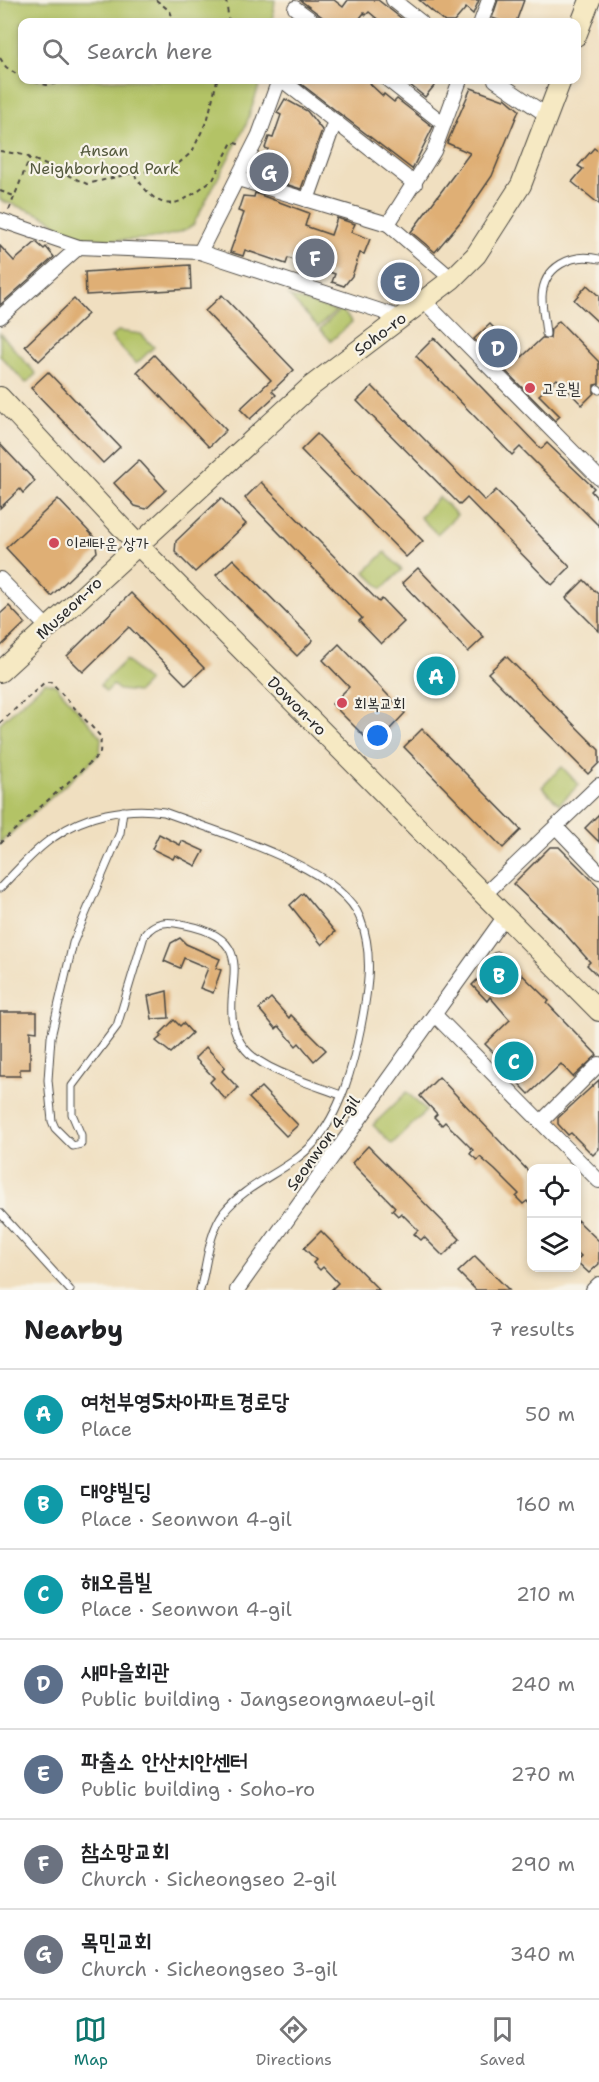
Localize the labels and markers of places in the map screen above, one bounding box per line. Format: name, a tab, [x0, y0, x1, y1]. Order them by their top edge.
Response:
pin: G	[250, 150, 288, 195]
pin: F	[296, 236, 334, 280]
pin: E	[380, 260, 420, 304]
pin: D	[478, 326, 518, 370]
place label: 고운빌	[542, 378, 581, 399]
marker: 고운빌	[523, 381, 537, 395]
place label: 이레타운 상가	[66, 533, 149, 554]
marker: 이레타운 상가	[47, 536, 61, 550]
pin: A	[416, 654, 456, 698]
place label: 회복교회	[354, 693, 406, 714]
marker: 회복교회	[335, 696, 349, 710]
pin: B	[480, 952, 518, 998]
pin: C	[494, 1038, 534, 1084]

